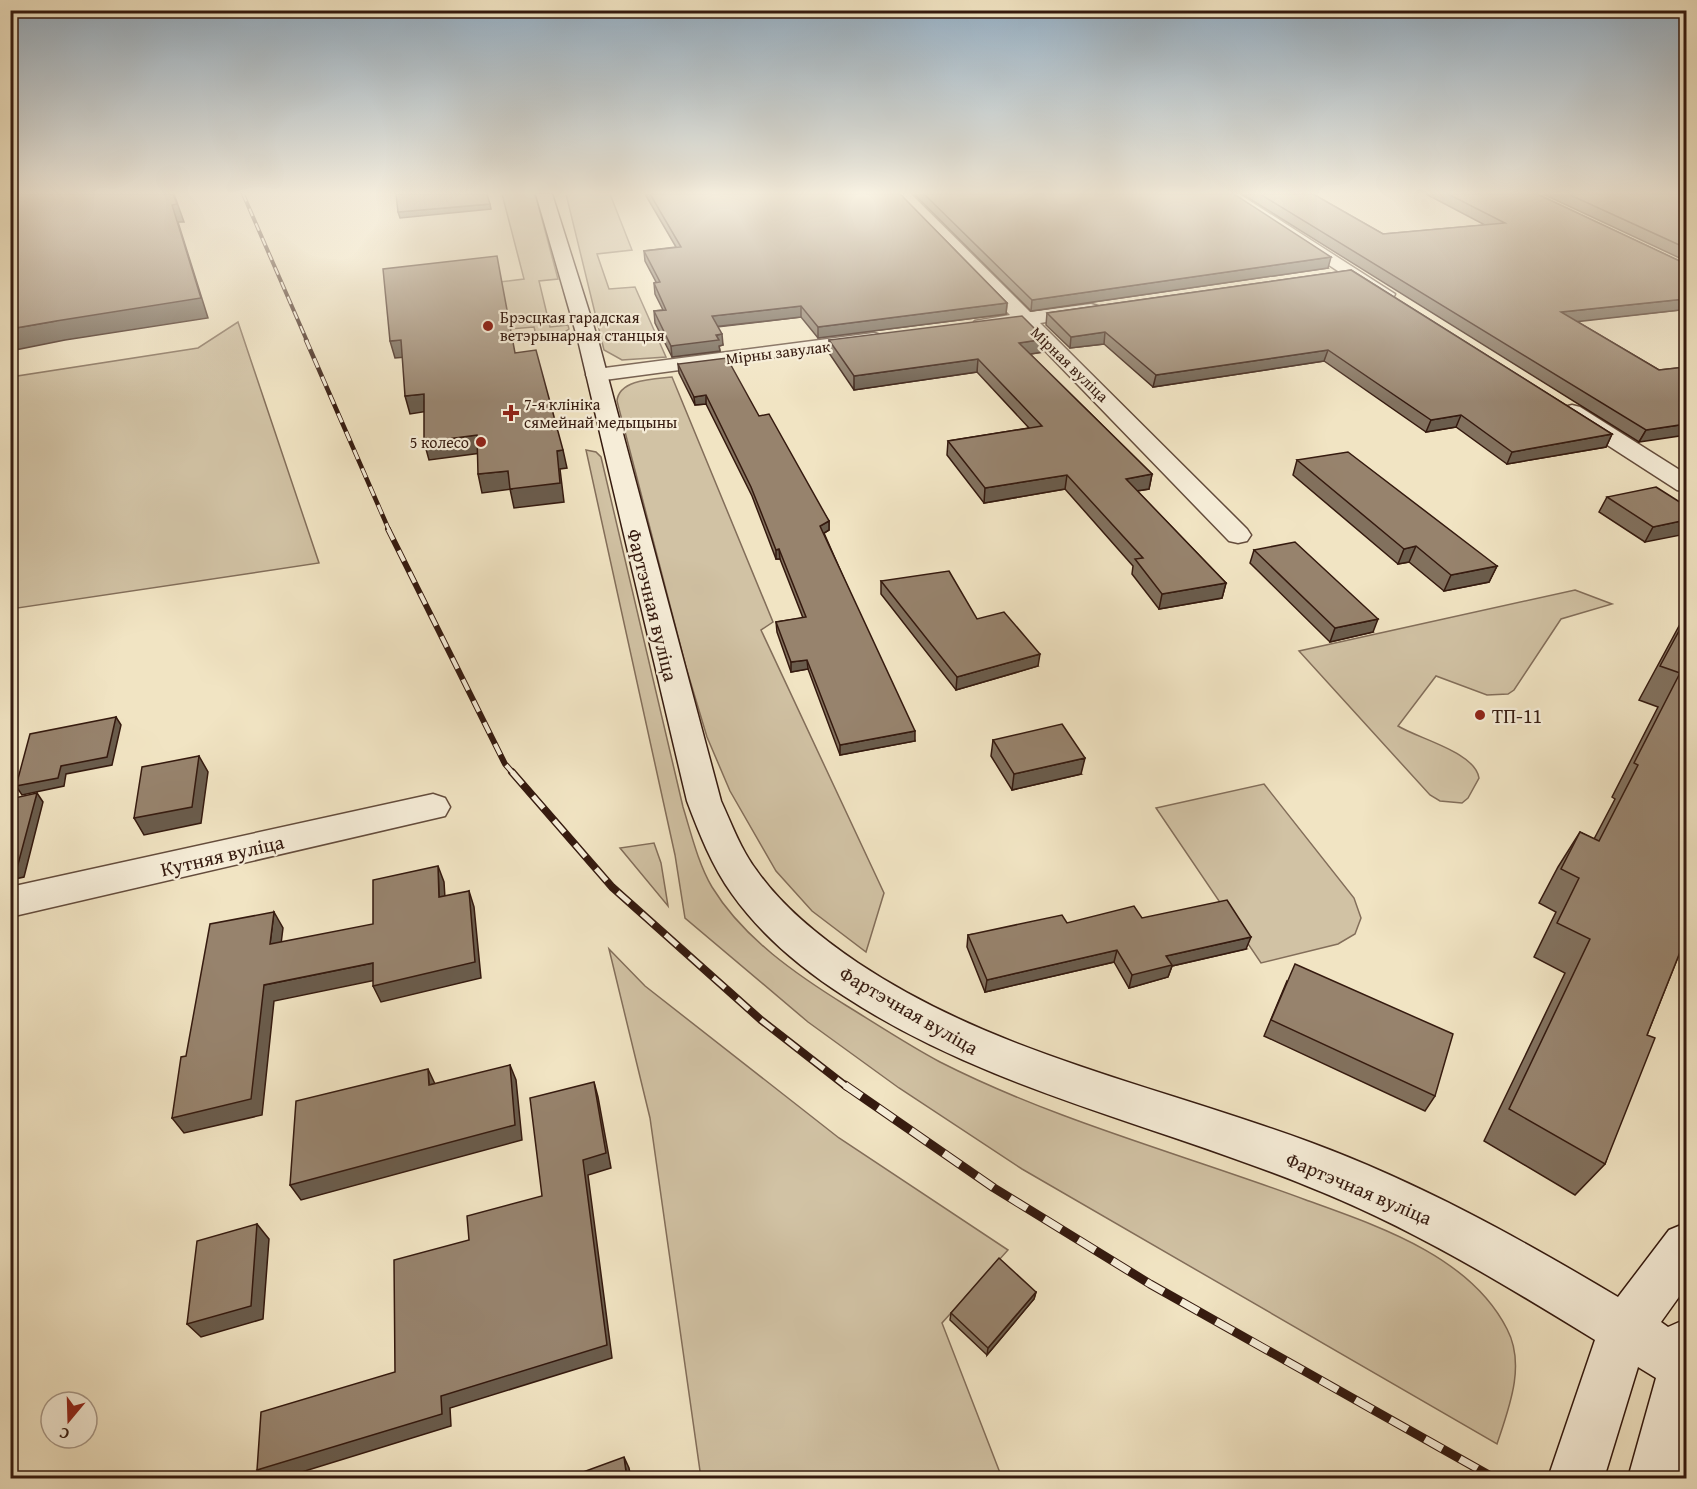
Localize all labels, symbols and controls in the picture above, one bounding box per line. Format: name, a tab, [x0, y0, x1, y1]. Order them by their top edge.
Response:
place label: Брэсцкая гарадская ветэрынарная станцыя	[500, 305, 665, 347]
marker: Брэсцкая гарадская ветэрынарная станцыя	[481, 319, 495, 333]
street label: Мірная вуліца	[1026, 321, 1115, 408]
street label: Мірны завулак	[724, 334, 832, 370]
place label: 7-я клініка сямейнай медыцыны	[524, 392, 677, 434]
marker: 7-я клініка сямейнай медыцыны	[502, 404, 520, 422]
place label: 5 колесо	[410, 430, 469, 454]
marker: 5 колесо	[474, 435, 488, 449]
street label: Фартэчная вуліца	[620, 526, 686, 685]
place label: ТП-11	[1492, 701, 1542, 730]
marker: ТП-11	[1473, 708, 1487, 722]
street label: Кутняя вуліца	[157, 827, 287, 883]
street label: Фартэчная вуліца	[834, 958, 984, 1062]
street label: Фартэчная вуліца	[1281, 1144, 1437, 1232]
north arrow	[39, 1390, 99, 1450]
text: С	[56, 1421, 72, 1447]

